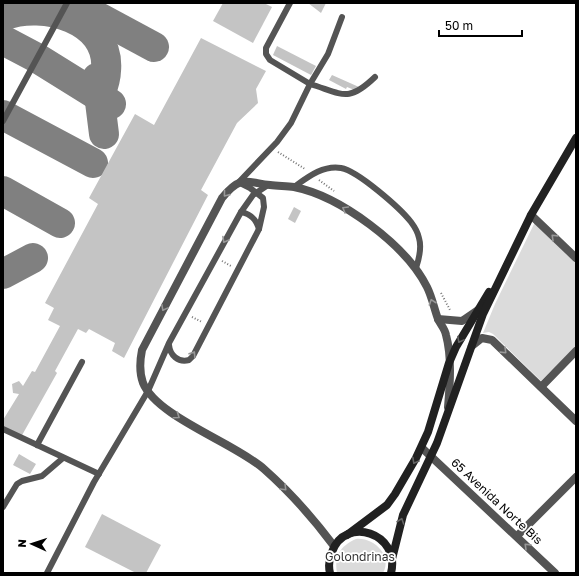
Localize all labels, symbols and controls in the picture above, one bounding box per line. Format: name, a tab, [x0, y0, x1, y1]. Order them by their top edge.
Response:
scale bar	[439, 12, 522, 38]
text: 50 m	[445, 18, 473, 33]
one-way arrow	[223, 189, 230, 196]
one-way arrow	[342, 207, 349, 214]
one-way arrow	[551, 234, 559, 242]
one-way arrow	[223, 236, 230, 243]
one-way arrow	[428, 298, 437, 305]
one-way arrow	[161, 304, 169, 311]
one-way arrow	[457, 335, 464, 343]
one-way arrow	[499, 346, 507, 354]
one-way arrow	[189, 351, 196, 358]
one-way arrow	[173, 411, 180, 419]
street label: 65 Avenida Norte Bis	[448, 455, 546, 547]
one-way arrow	[412, 457, 419, 464]
one-way arrow	[279, 483, 287, 491]
one-way arrow	[396, 517, 405, 524]
north arrow	[12, 524, 52, 564]
text: N	[15, 539, 28, 548]
one-way arrow	[525, 543, 532, 551]
park label: Golondrinas	[325, 549, 395, 564]

